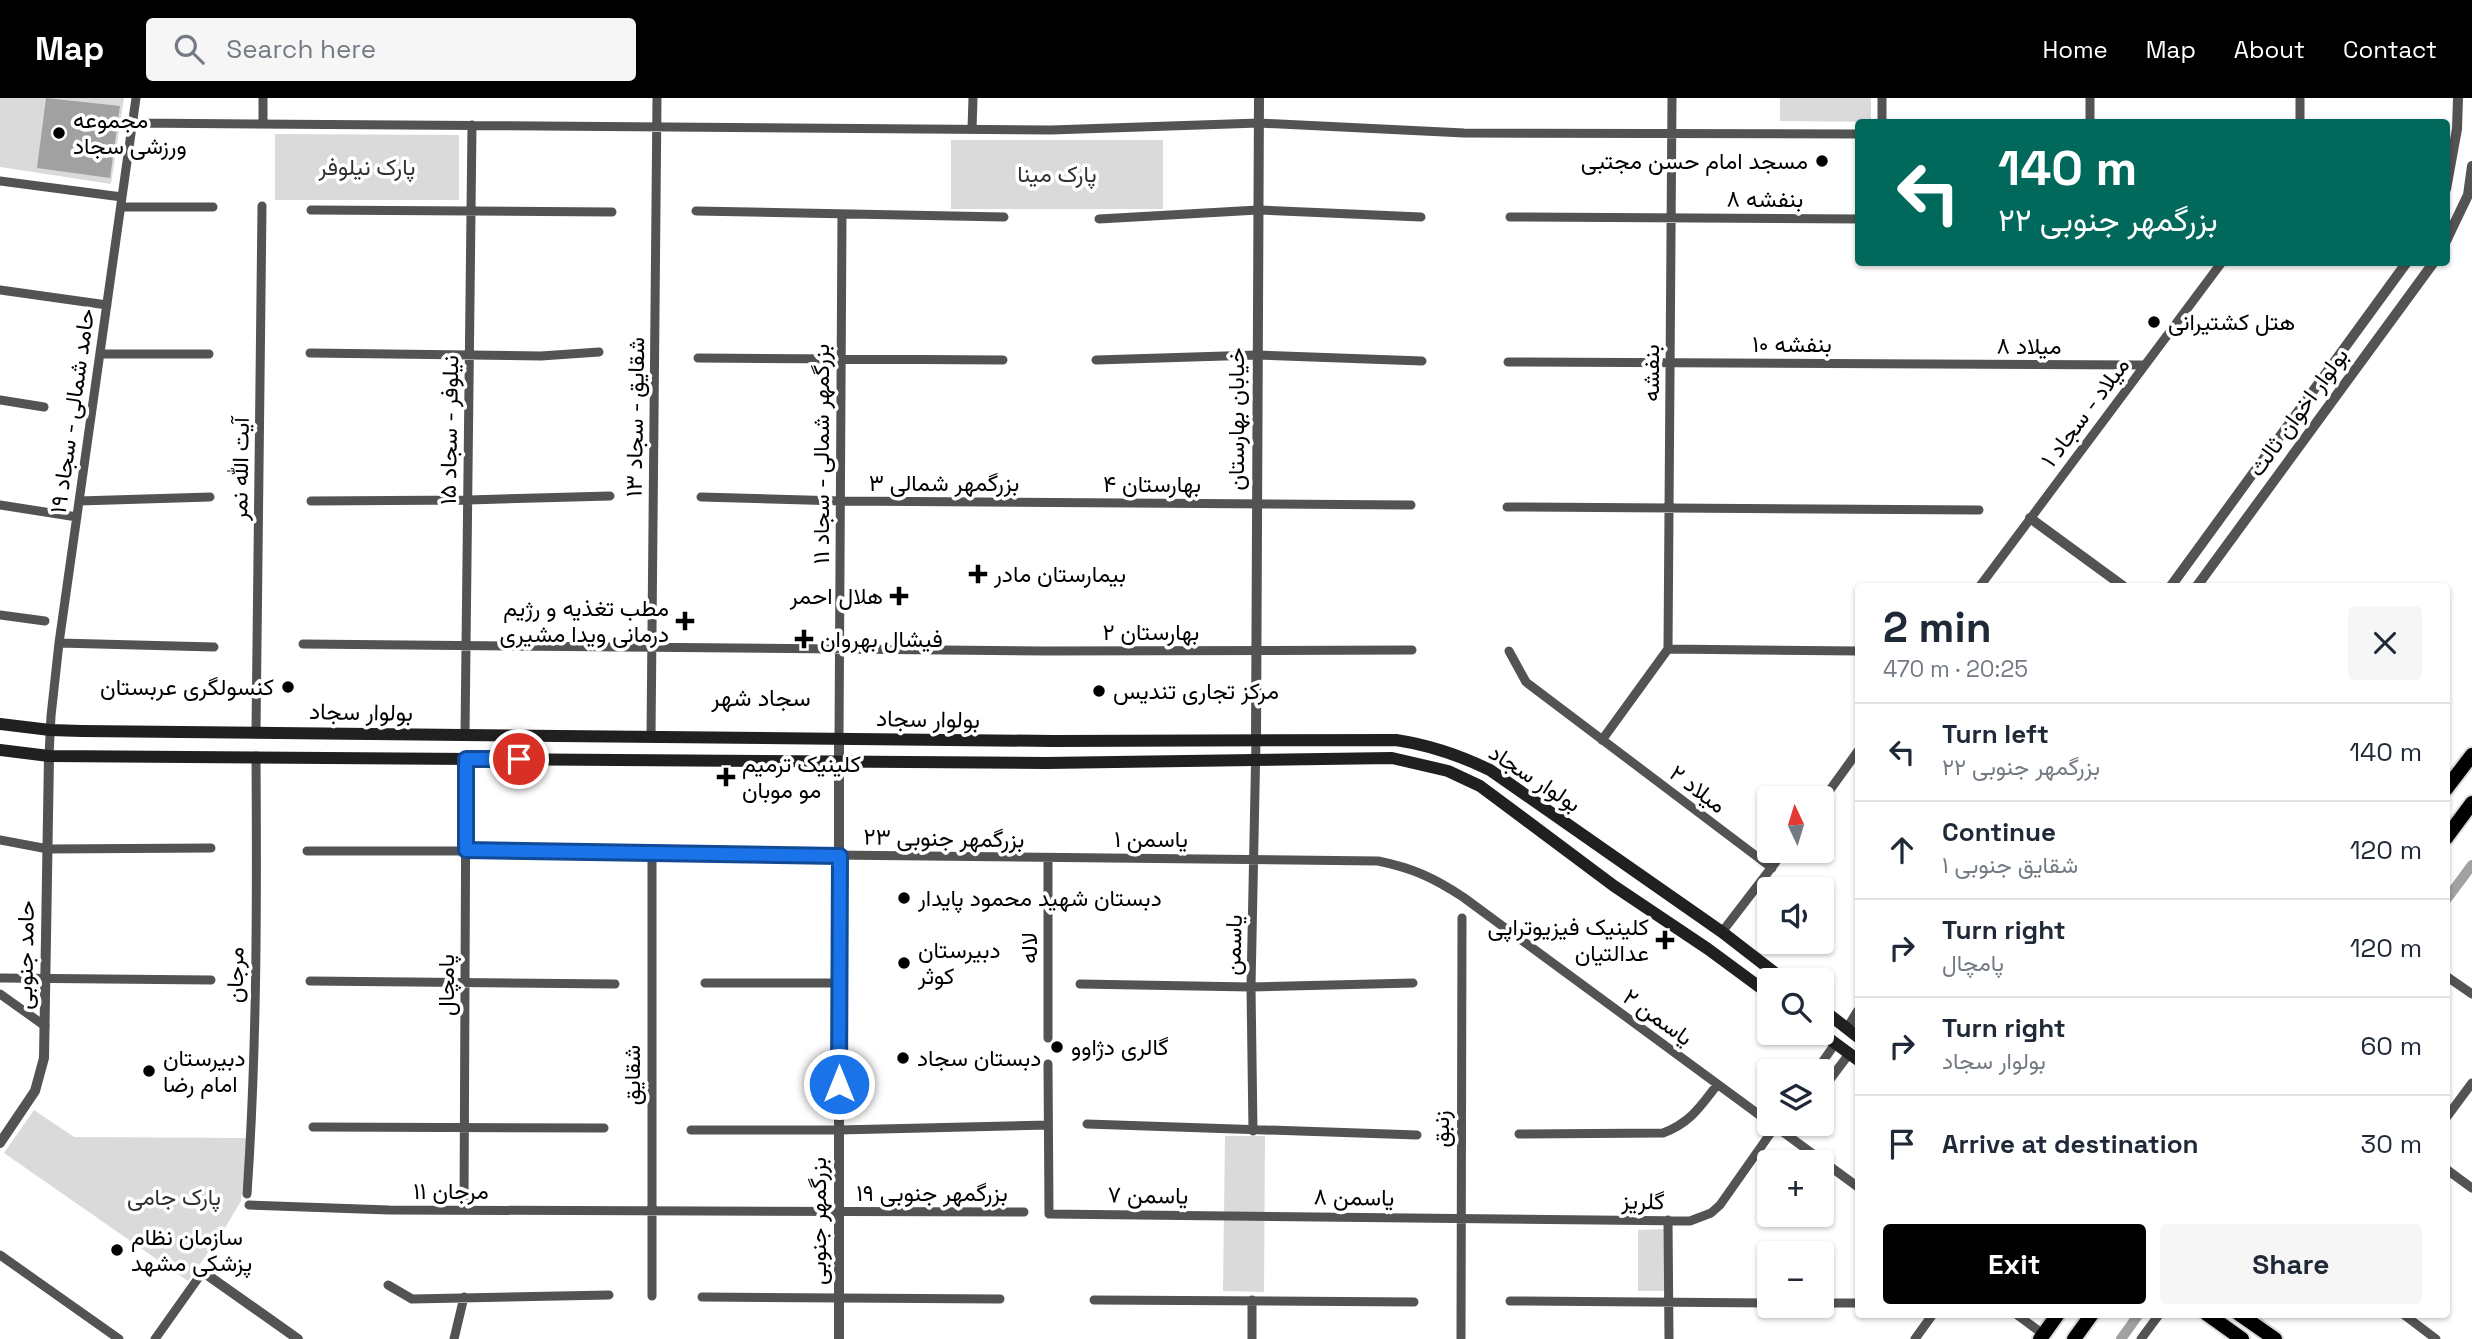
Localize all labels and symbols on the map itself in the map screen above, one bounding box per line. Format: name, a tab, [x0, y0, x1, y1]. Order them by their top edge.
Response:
place label: مجموعه ورزشی سجاد	[73, 105, 187, 161]
marker: مجموعه ورزشی سجاد	[51, 125, 67, 141]
place label: مسجد امام حسن مجتبی	[1581, 146, 1808, 176]
park label: پارک نیلوفر	[318, 152, 415, 183]
marker: مسجد امام حسن مجتبی	[1814, 153, 1830, 169]
park label: پارک مینا	[1017, 159, 1097, 190]
street label: بنفشه ۸	[1727, 184, 1803, 214]
street label: حامد شمالی - سجاد ۱۹	[43, 307, 101, 515]
place label: هتل کشتیرانی	[2168, 307, 2295, 337]
marker: هتل کشتیرانی	[2146, 314, 2162, 330]
street label: بنفشه ۱۰	[1752, 329, 1832, 359]
street label: میلاد ۸	[1997, 331, 2061, 361]
street label: شقایق - سجاد ۱۳	[619, 337, 651, 497]
street label: بولوار اخوان ثالث	[2241, 342, 2355, 482]
street label: بزرگمهر شمالی - سجاد ۱۱	[806, 344, 836, 564]
street label: بنفشه	[1636, 344, 1666, 402]
street label: خیابان بهارستان	[1221, 348, 1251, 490]
street label: میلاد - سجاد ۱	[2034, 351, 2136, 473]
street label: نیلوفر - سجاد ۱۵	[433, 355, 465, 505]
street label: آیت الله نمر	[224, 415, 256, 522]
street label: بزرگمهر شمالی ۳	[869, 468, 1019, 498]
street label: بهارستان ۴	[1103, 469, 1201, 499]
place label: بیمارستان مادر	[993, 559, 1126, 589]
marker: بیمارستان مادر	[968, 564, 988, 584]
place label: هلال احمر	[789, 581, 883, 611]
marker: هلال احمر	[889, 586, 909, 606]
place label: مطب تغذیه و رژیم درمانی ویدا مشیری	[499, 593, 669, 649]
marker: مطب تغذیه و رژیم درمانی ویدا مشیری	[675, 611, 695, 631]
street label: بهارستان ۲	[1103, 617, 1199, 647]
place label: فیشال بهروان	[820, 624, 943, 654]
marker: فیشال بهروان	[794, 629, 814, 649]
place label: کنسولگری عربستان	[100, 672, 274, 702]
place label: مرکز تجاری تندیس	[1113, 676, 1279, 706]
marker: کنسولگری عربستان	[280, 679, 296, 695]
district label: سجاد شهر	[710, 682, 811, 713]
marker: مرکز تجاری تندیس	[1091, 683, 1107, 699]
street label: بولوار سجاد	[309, 696, 413, 728]
street label: بولوار سجاد	[876, 703, 980, 735]
pin	[489, 729, 549, 789]
street label: بولوار سجاد	[1483, 737, 1587, 819]
place label: کلینیک ترمیم مو موبان	[742, 749, 861, 805]
street label: میلاد ۲	[1664, 758, 1732, 820]
marker: کلینیک ترمیم مو موبان	[716, 767, 736, 787]
north arrow	[1757, 786, 1834, 863]
street label: بزرگمهر جنوبی ۲۳	[863, 822, 1025, 854]
street label: یاسمن ۱	[1114, 824, 1188, 854]
place label: دبستان شهید محمود پایدار	[917, 883, 1162, 914]
marker: دبستان شهید محمود پایدار	[896, 890, 912, 906]
street label: حامد جنوبی	[9, 900, 41, 1010]
place label: کلینیک فیزیوتراپی عدالتیان	[1487, 912, 1649, 968]
street label: یاسمن	[1217, 914, 1249, 976]
marker: کلینیک فیزیوتراپی عدالتیان	[1655, 930, 1675, 950]
street label: لاله	[1014, 932, 1044, 964]
place label: دبیرستان کوثر	[917, 935, 1001, 991]
street label: مرجان	[220, 947, 250, 1003]
street label: پامچال	[431, 954, 462, 1016]
marker: دبیرستان کوثر	[896, 955, 912, 971]
street label: یاسمن ۲	[1617, 982, 1699, 1052]
place label: گالری دژاوو	[1071, 1032, 1169, 1062]
marker: گالری دژاوو	[1049, 1039, 1065, 1055]
place label: دبیرستان امام رضا	[163, 1043, 246, 1099]
place label: دبستان سجاد	[917, 1043, 1041, 1073]
street label: شقایق	[617, 1045, 647, 1105]
position arrow	[802, 1047, 876, 1121]
marker: دبستان سجاد	[895, 1050, 911, 1066]
marker: دبیرستان امام رضا	[141, 1063, 157, 1079]
street label: زنبق	[1426, 1110, 1456, 1148]
street label: بزرگمهر جنوبی	[803, 1157, 833, 1285]
street label: مرجان ۱۱	[413, 1176, 489, 1206]
street label: بزرگمهر جنوبی ۱۹	[856, 1178, 1008, 1208]
street label: یاسمن ۷	[1107, 1179, 1189, 1211]
street label: یاسمن ۸	[1313, 1181, 1395, 1213]
park label: پارک جامی	[127, 1182, 221, 1213]
street label: گلریز	[1620, 1186, 1665, 1216]
place label: سازمان نظام پزشکی مشهد	[131, 1222, 252, 1279]
marker: سازمان نظام پزشکی مشهد	[109, 1242, 125, 1258]

